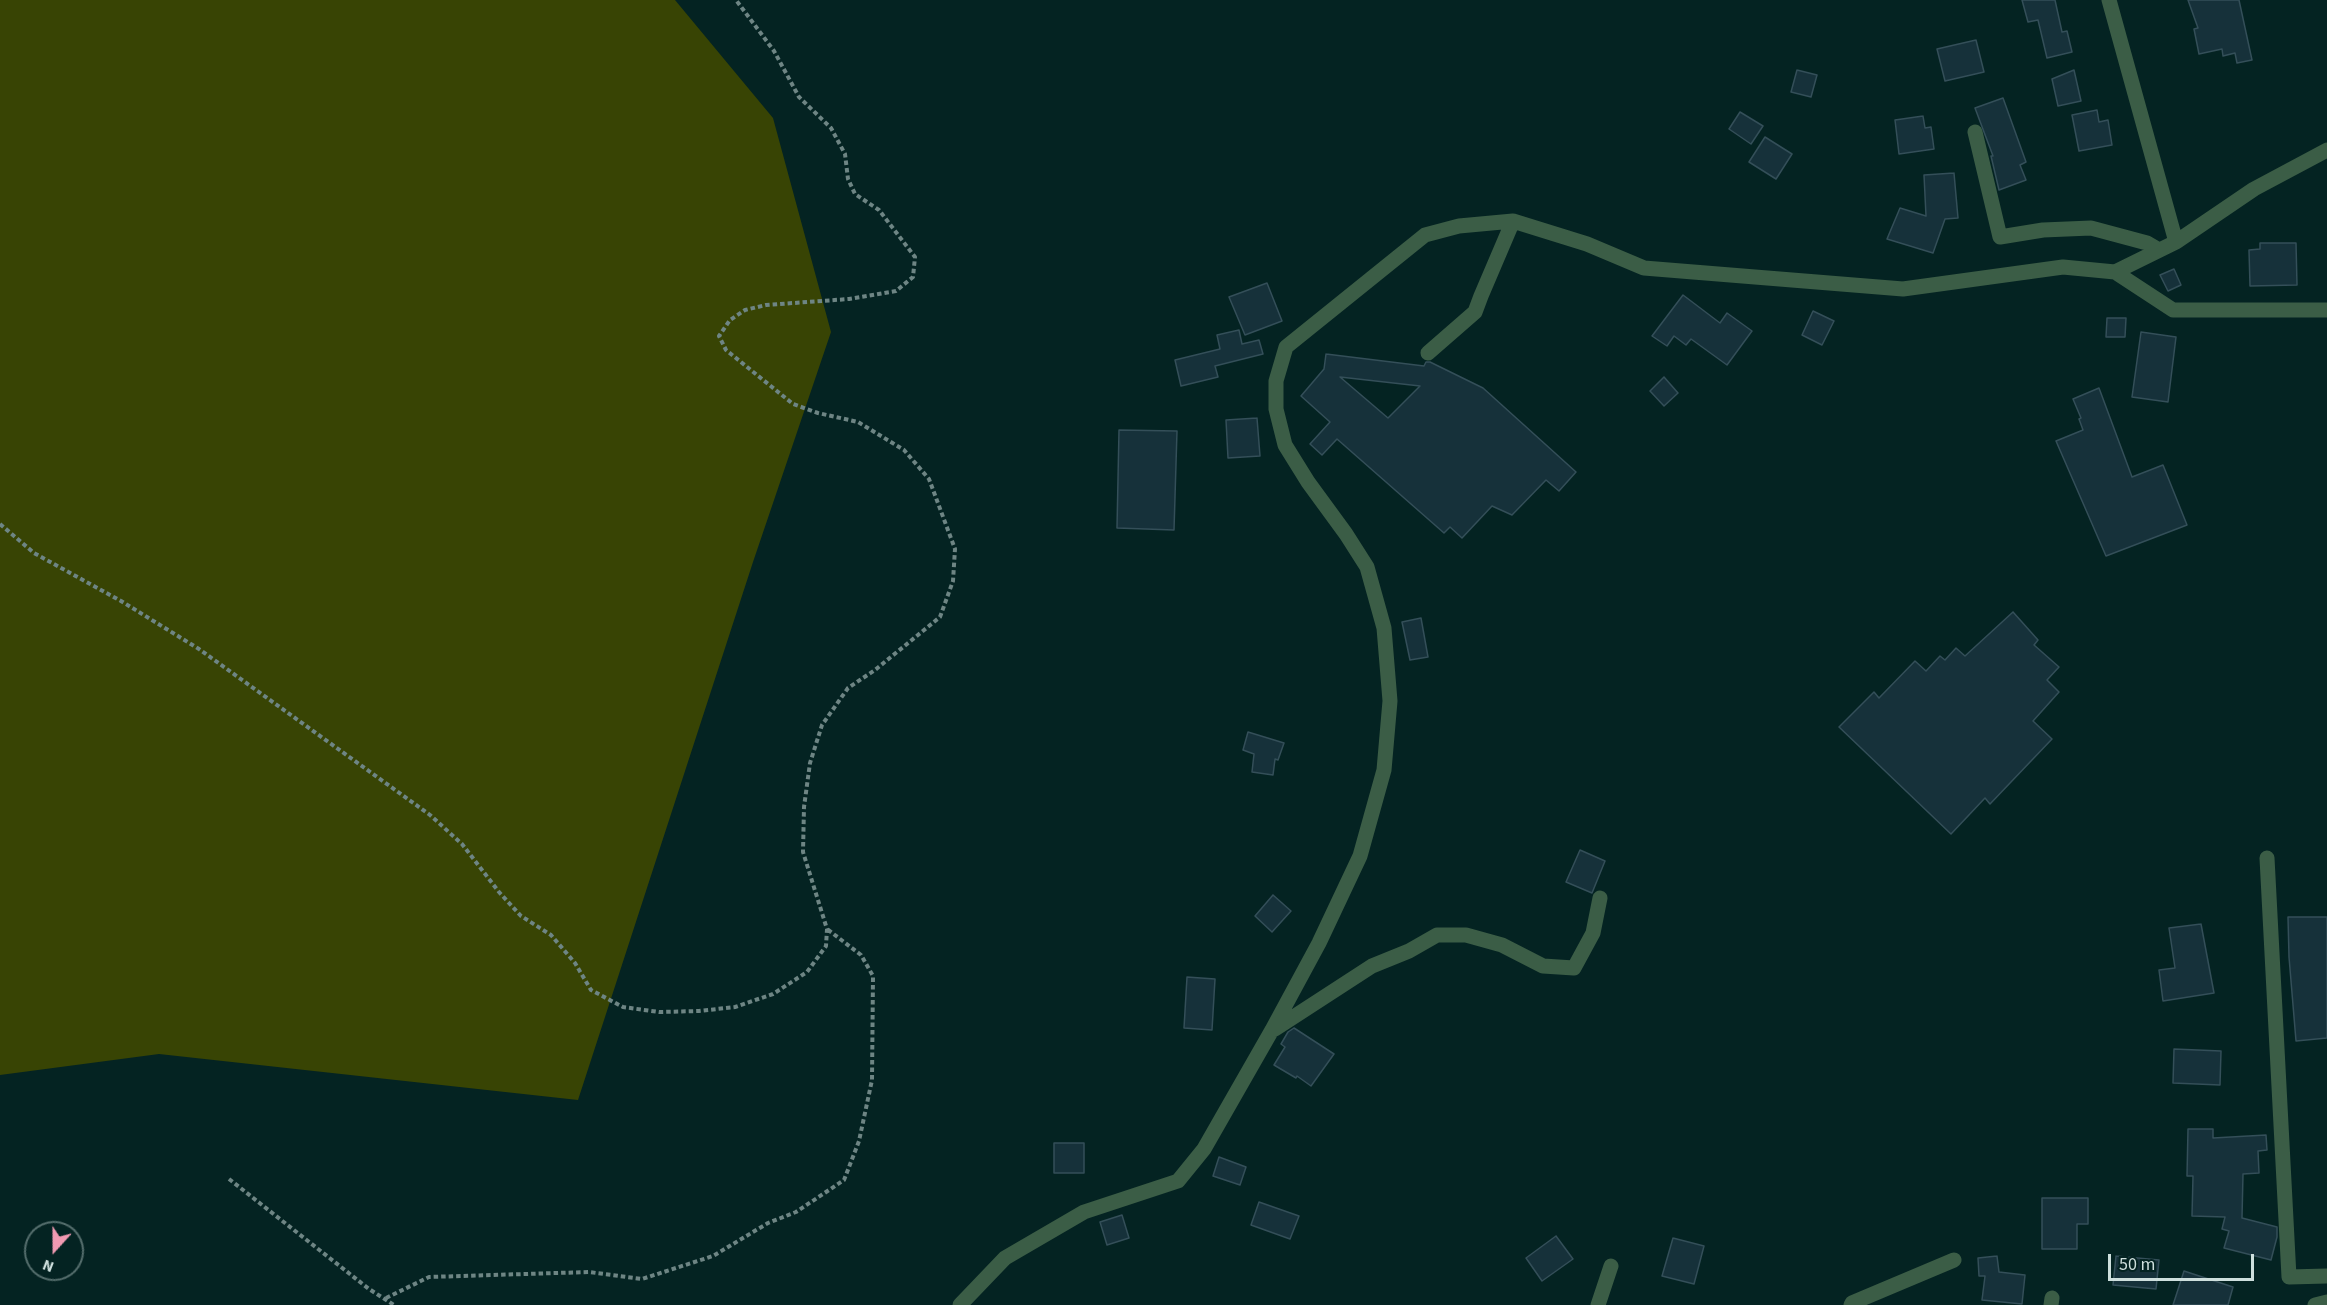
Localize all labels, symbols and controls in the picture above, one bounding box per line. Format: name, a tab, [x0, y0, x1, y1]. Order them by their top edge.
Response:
north arrow	[24, 1221, 84, 1281]
scale bar	[2111, 1242, 2256, 1280]
text: 50 m	[2119, 1252, 2155, 1277]
text: N	[39, 1254, 57, 1278]

